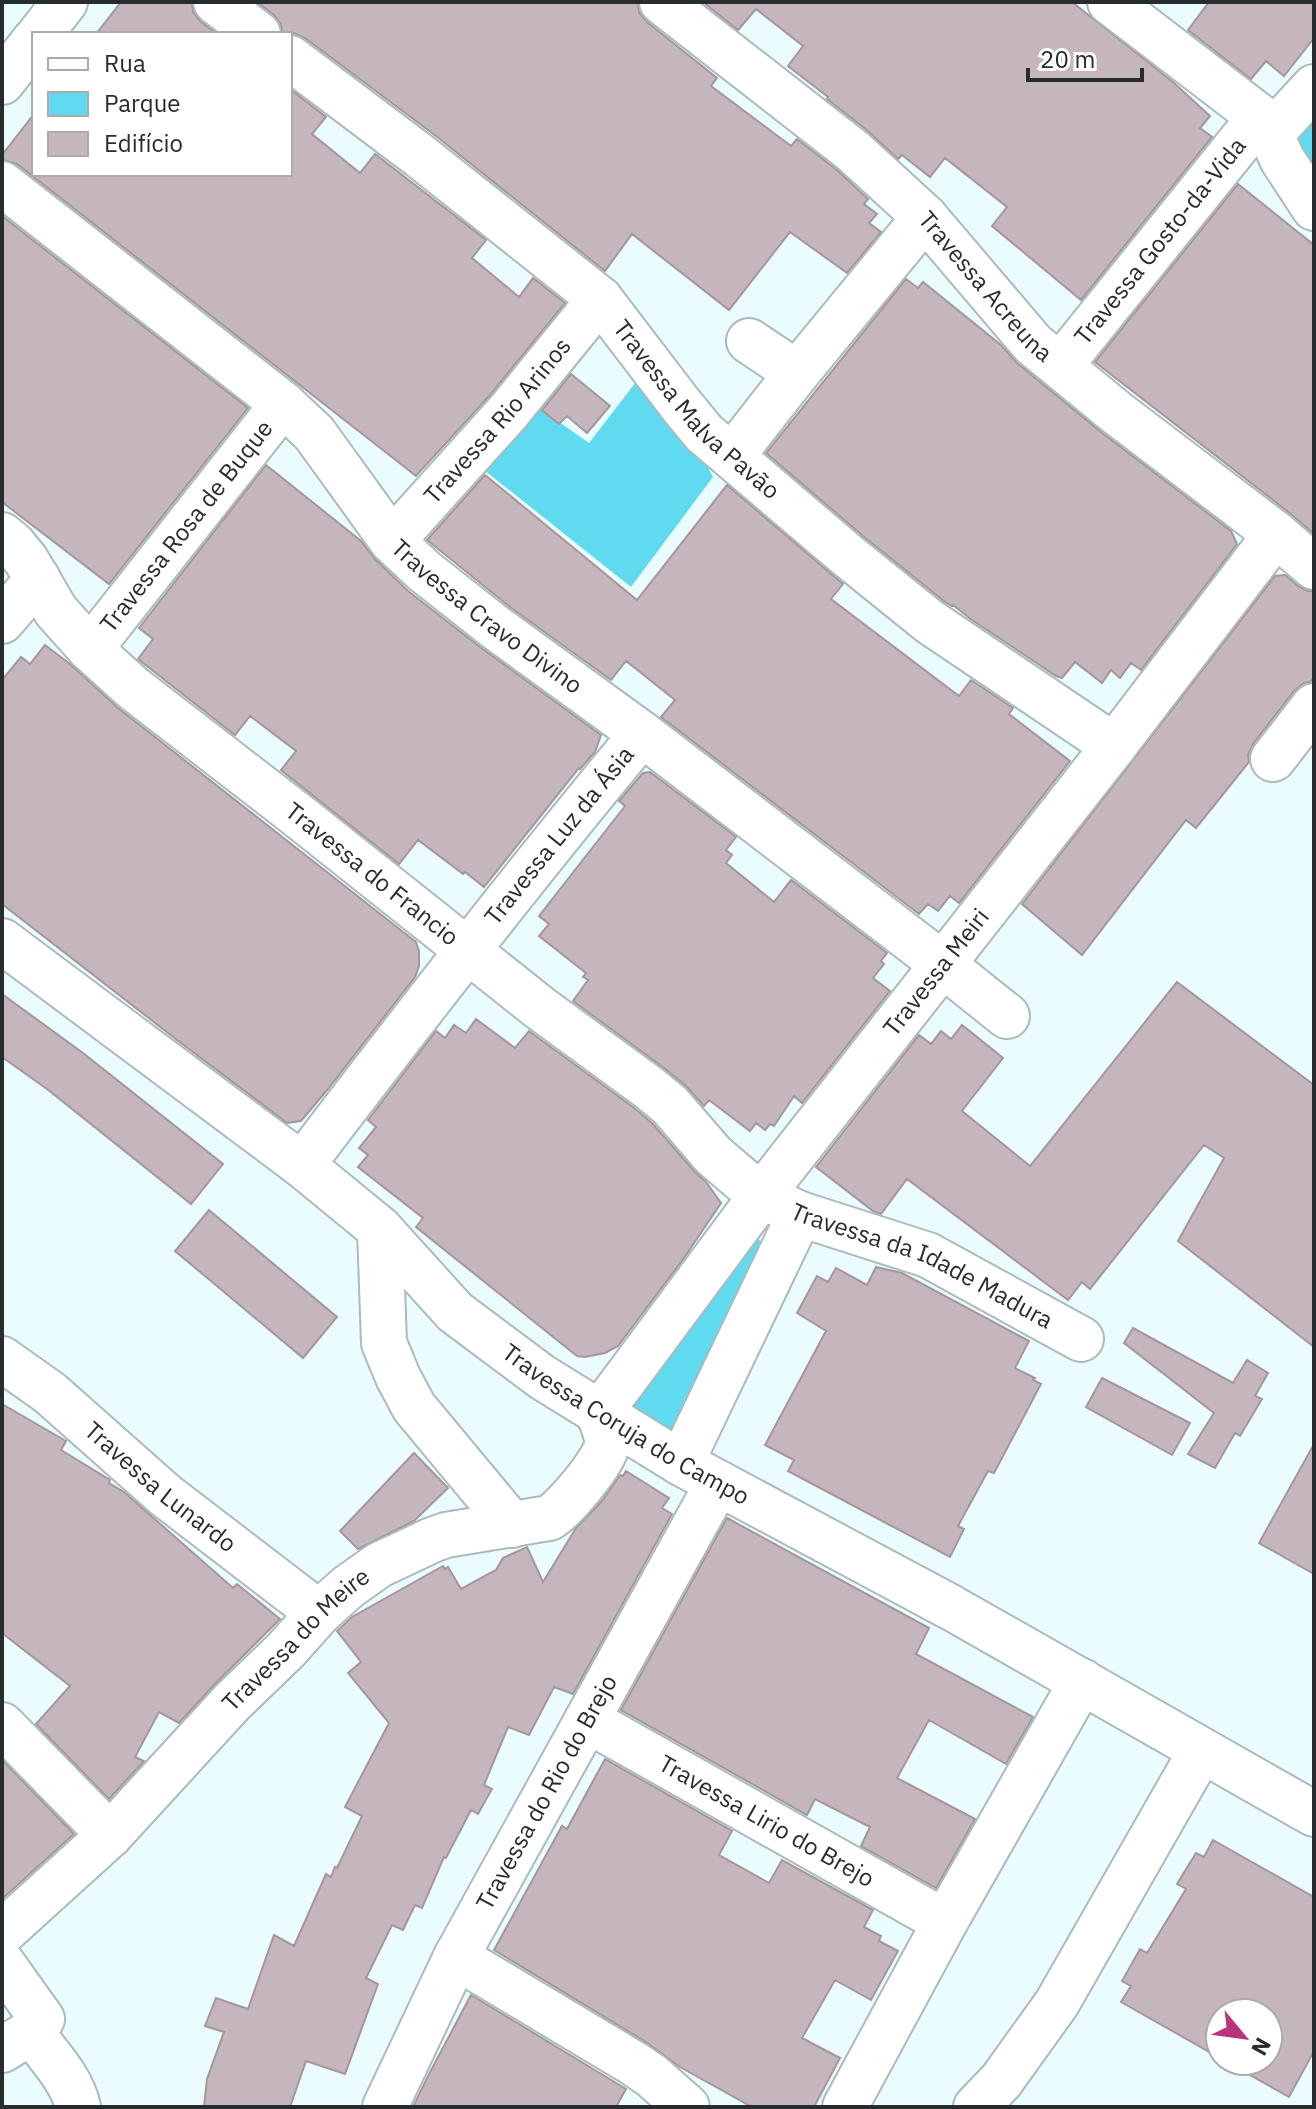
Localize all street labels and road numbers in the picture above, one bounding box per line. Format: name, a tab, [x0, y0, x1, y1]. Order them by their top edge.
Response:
street label: Travessa Gosto-da-Vida	[1066, 130, 1252, 351]
street label: Travessa Acreuna	[912, 204, 1060, 369]
street label: Travessa Malva Pavão	[606, 313, 787, 506]
street label: Travessa Rio Arinos	[416, 330, 577, 510]
street label: Travessa Rosa de Buque	[92, 413, 279, 639]
street label: Travessa Cravo Divino	[385, 531, 589, 701]
street label: Travessa Luz da Ásia	[477, 739, 641, 931]
street label: Travessa do Francio	[279, 795, 466, 952]
street label: Travessa Meiri	[875, 901, 996, 1042]
street label: Travessa da Idade Madura	[786, 1195, 1059, 1336]
street label: Travessa Coruja do Campo	[496, 1336, 755, 1512]
street label: Travessa Lunardo	[78, 1414, 243, 1559]
street label: Travessa do Meire	[214, 1560, 376, 1718]
street label: Travessa do Rio do Brejo	[468, 1669, 624, 1915]
street label: Travessa Lirio do Brejo	[653, 1747, 880, 1894]

